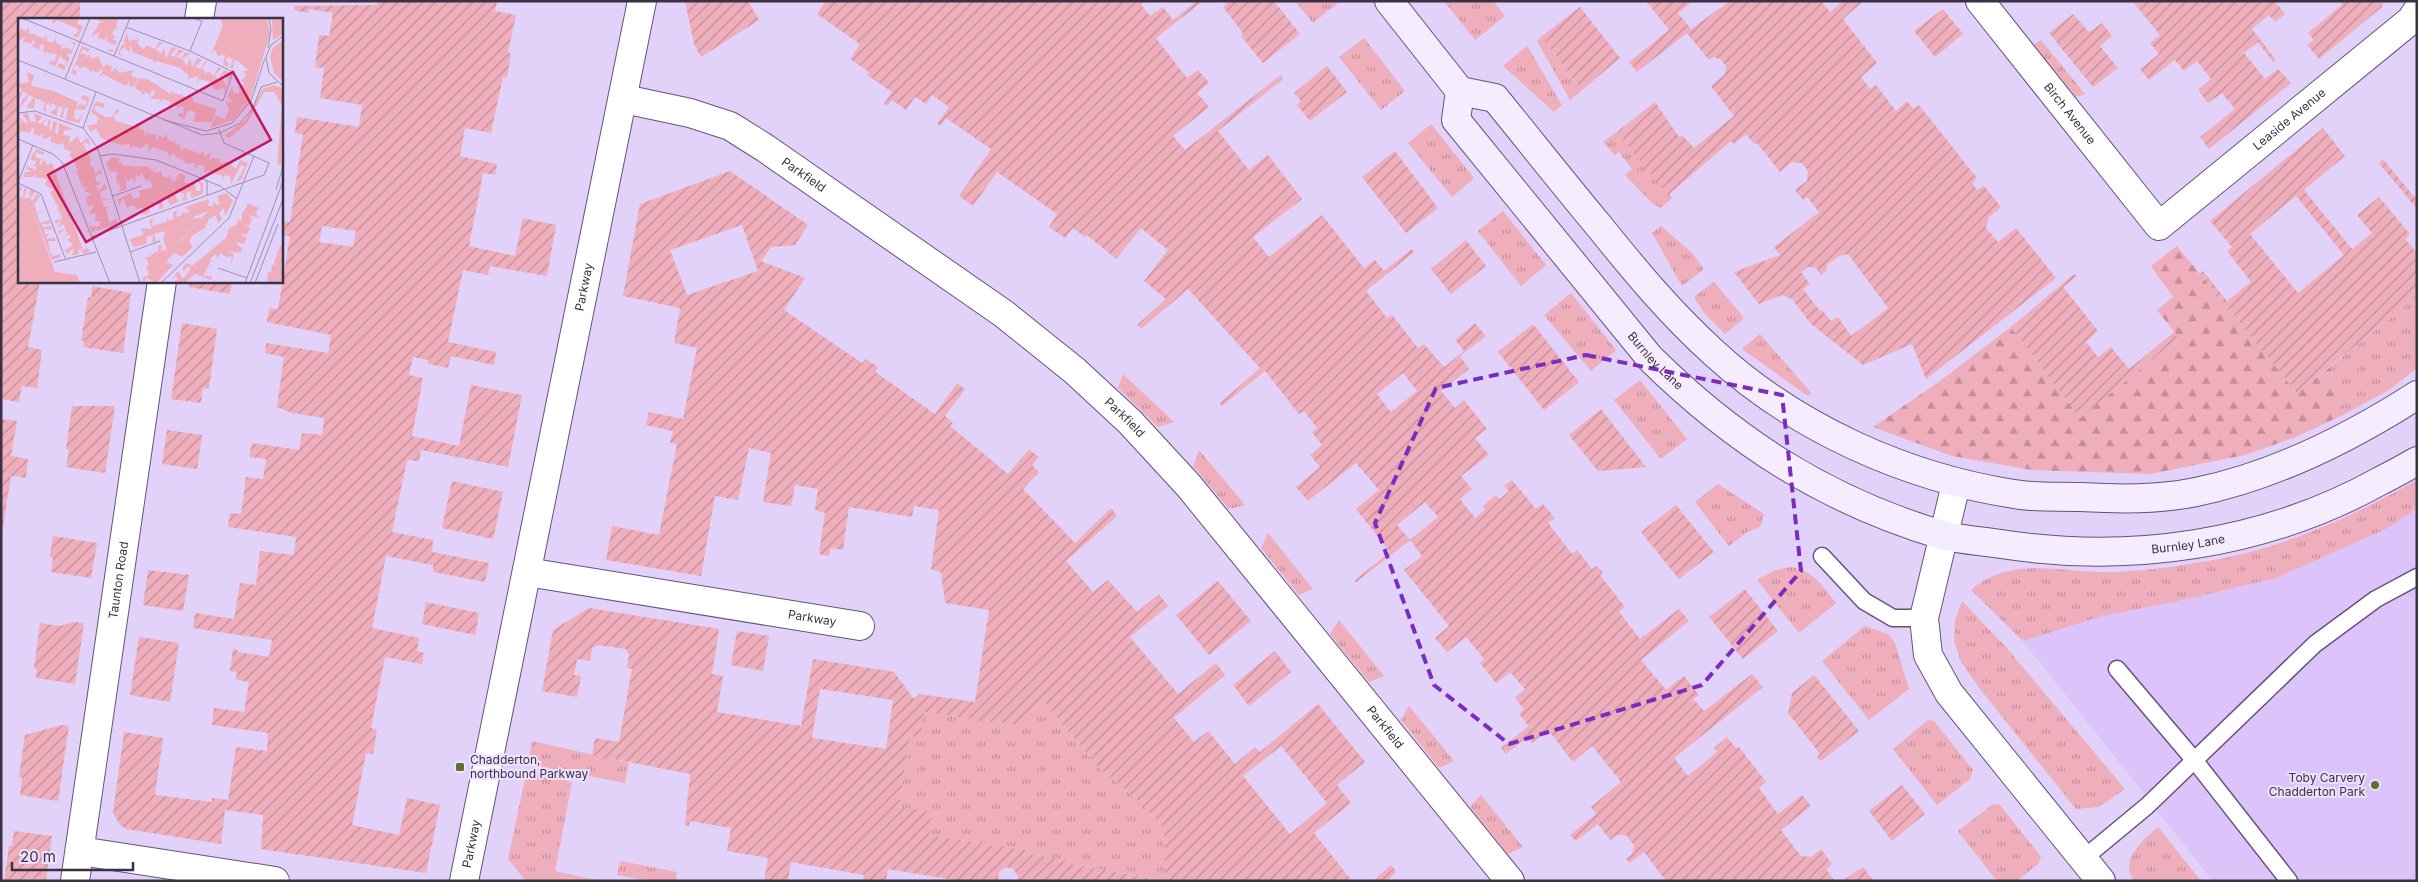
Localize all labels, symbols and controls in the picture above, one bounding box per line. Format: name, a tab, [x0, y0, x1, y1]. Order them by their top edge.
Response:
inset map	[18, 18, 282, 282]
street label: Birch Avenue	[2041, 80, 2099, 147]
street label: Leaside Avenue	[2250, 85, 2329, 153]
street label: Parkfield	[779, 154, 829, 195]
street label: Parkway	[571, 261, 596, 312]
street label: Burnley Lane	[1625, 329, 1687, 393]
street label: Parkfield	[1102, 394, 1148, 440]
street label: Burnley Lane	[2151, 531, 2226, 556]
street label: Taunton Road	[105, 540, 131, 620]
street label: Parkway	[787, 606, 838, 629]
street label: Parkfield	[1364, 703, 1407, 751]
place label: Chadderton, northbound Parkway	[470, 752, 589, 781]
marker: Chadderton, northbound Parkway	[454, 761, 466, 773]
place label: Toby Carvery Chadderton Park	[2269, 770, 2365, 799]
marker: Toby Carvery Chadderton Park	[2369, 779, 2381, 791]
street label: Parkway	[459, 818, 483, 869]
scale bar	[12, 840, 134, 872]
text: 20 m	[20, 847, 56, 866]

